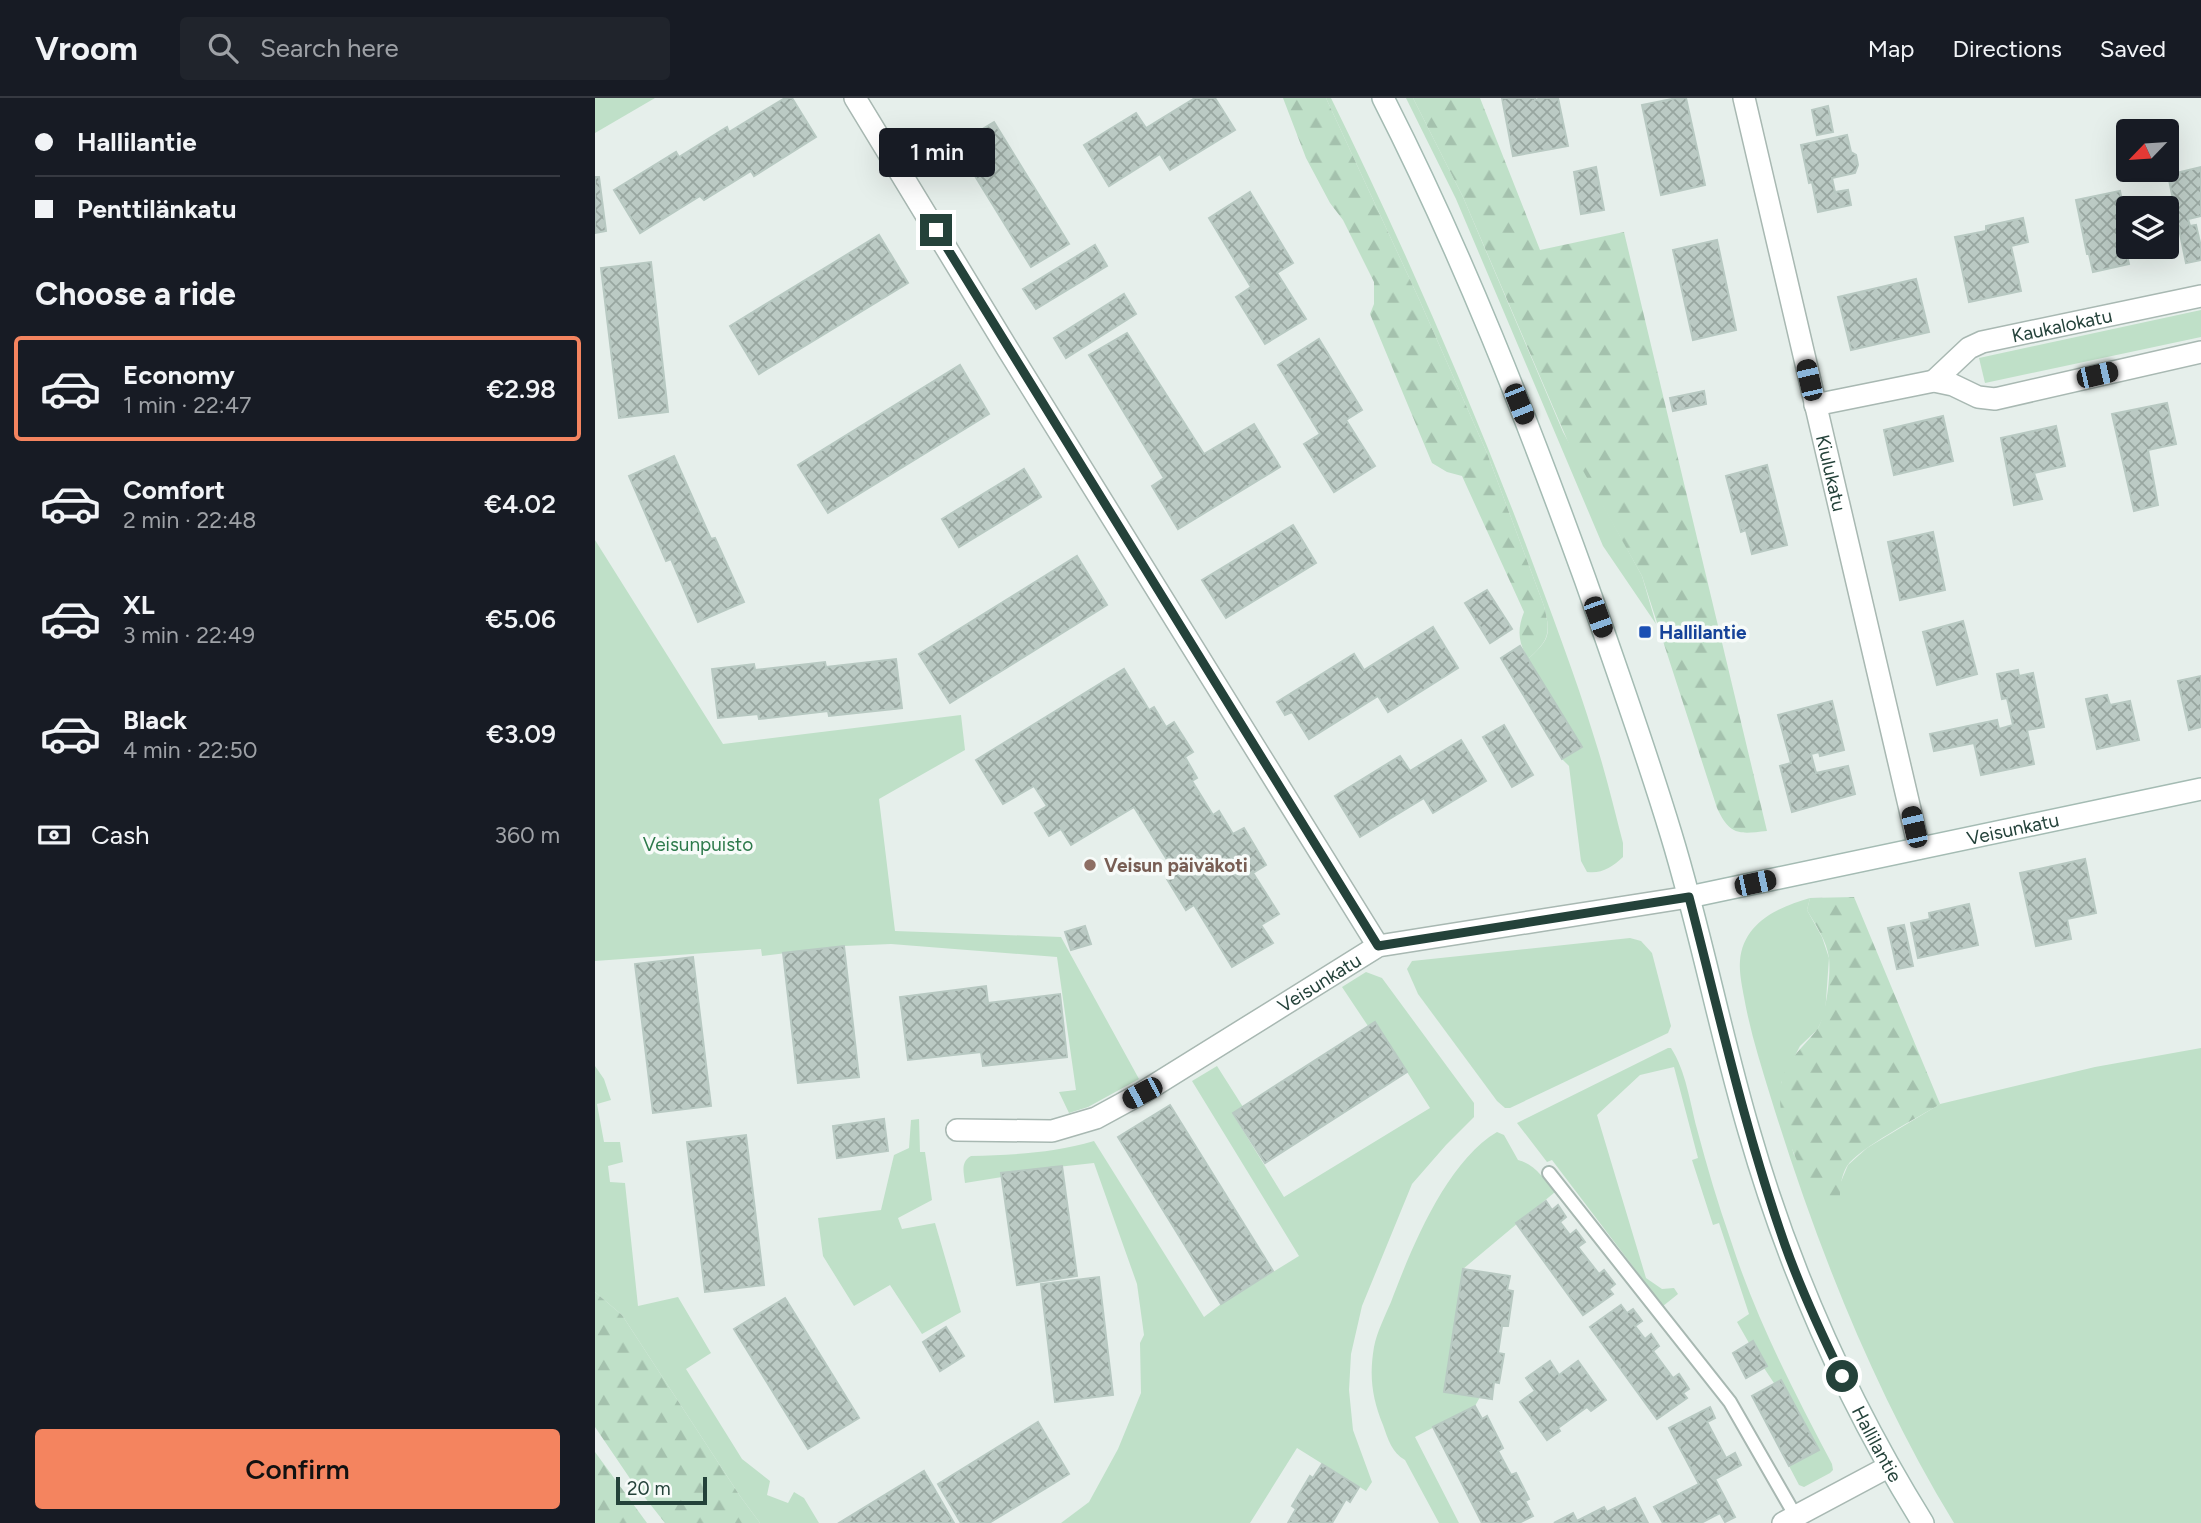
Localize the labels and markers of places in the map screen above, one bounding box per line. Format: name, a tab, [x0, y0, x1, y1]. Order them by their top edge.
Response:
place label: Hallilantie	[1659, 621, 1747, 644]
marker: Hallilantie	[1637, 624, 1653, 640]
place label: Veisun päiväkoti	[1104, 854, 1248, 877]
marker: Veisun päiväkoti	[1082, 857, 1098, 873]

